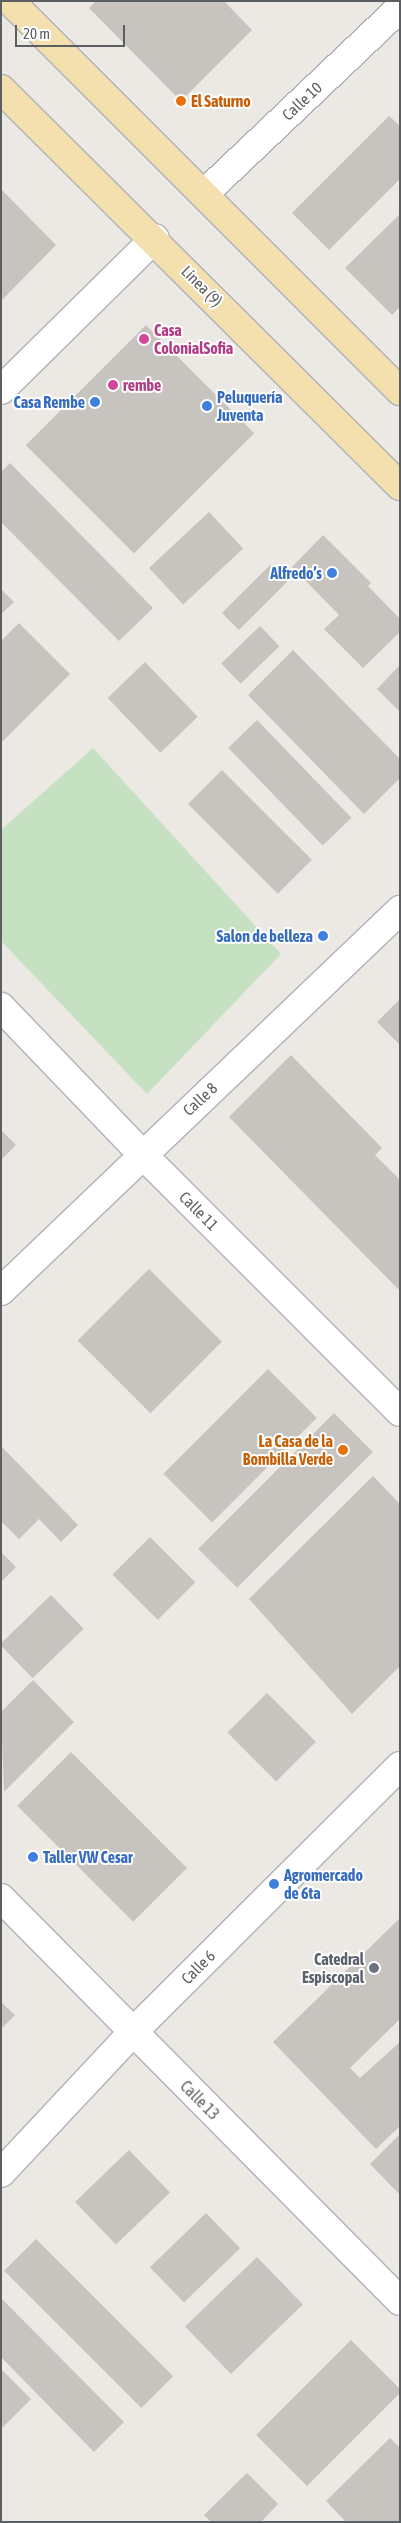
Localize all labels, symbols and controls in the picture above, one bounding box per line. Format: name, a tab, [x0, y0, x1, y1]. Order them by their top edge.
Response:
scale bar	[18, 15, 128, 47]
text: 20 m	[23, 25, 50, 42]
street label: Calle 10	[278, 78, 326, 124]
place label: El Saturno	[191, 91, 251, 111]
marker: El Saturno	[175, 95, 187, 107]
street label: Línea (9)	[178, 262, 226, 310]
place label: Casa ColonialSofia	[154, 320, 233, 358]
marker: Casa ColonialSofia	[138, 333, 150, 345]
place label: rembe	[123, 375, 161, 395]
marker: rembe	[107, 379, 119, 391]
place label: Peluquería Juventa	[217, 387, 282, 425]
place label: Casa Rembe	[13, 392, 85, 412]
marker: Casa Rembe	[89, 396, 101, 408]
marker: Peluquería Juventa	[201, 400, 213, 412]
place label: Alfredo’s	[270, 563, 322, 583]
marker: Alfredo’s	[326, 567, 338, 579]
place label: Salon de belleza	[217, 926, 313, 946]
marker: Salon de belleza	[317, 930, 329, 942]
street label: Calle 8	[179, 1078, 221, 1120]
street label: Calle 11	[175, 1187, 223, 1235]
place label: La Casa de la Bombilla Verde	[243, 1431, 333, 1469]
marker: La Casa de la Bombilla Verde	[337, 1444, 349, 1456]
place label: Taller VW Cesar	[43, 1847, 133, 1867]
marker: Taller VW Cesar	[27, 1851, 39, 1863]
place label: Agromercado de 6ta	[284, 1865, 363, 1903]
marker: Agromercado de 6ta	[268, 1878, 280, 1890]
street label: Calle 6	[177, 1946, 219, 1988]
place label: Catedral Espiscopal	[302, 1949, 364, 1987]
marker: Catedral Espiscopal	[368, 1962, 380, 1974]
street label: Calle 13	[176, 2076, 224, 2124]

